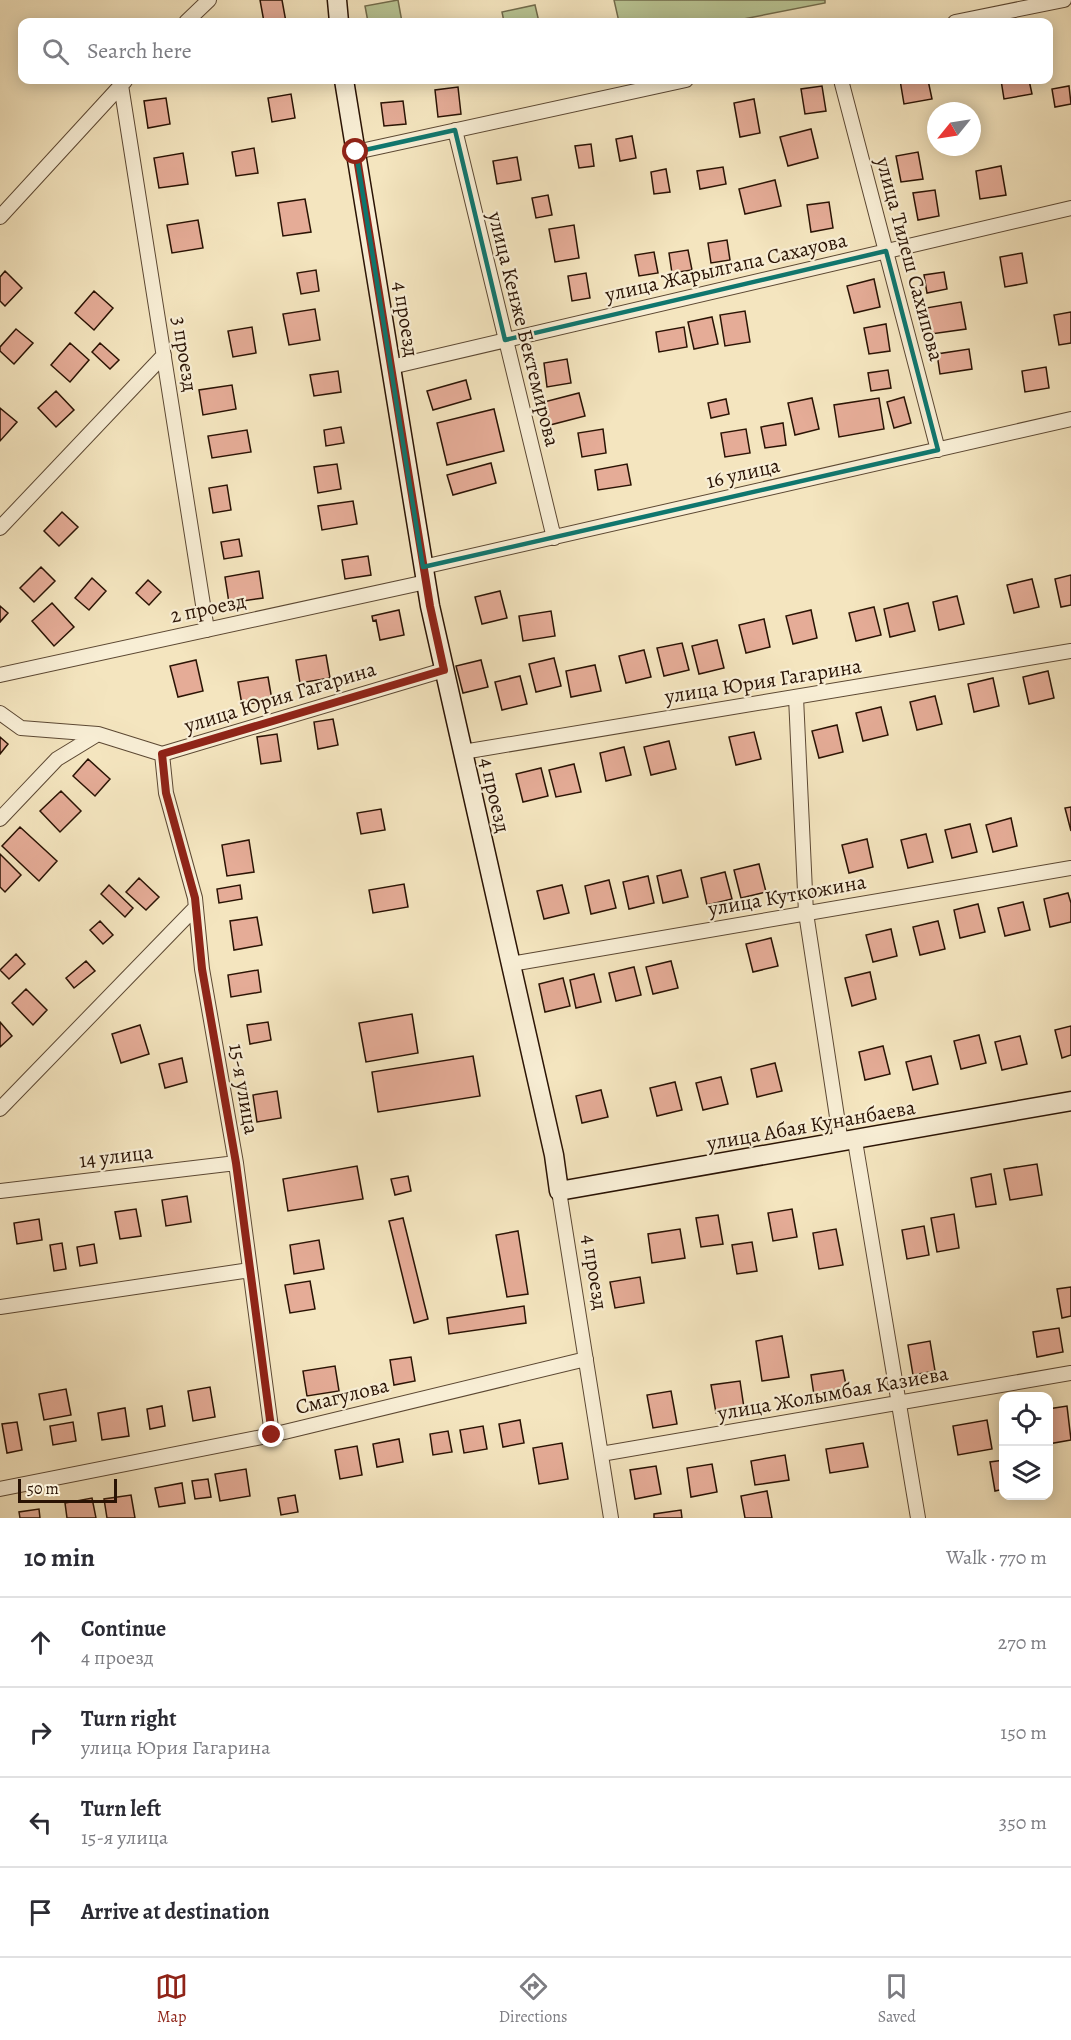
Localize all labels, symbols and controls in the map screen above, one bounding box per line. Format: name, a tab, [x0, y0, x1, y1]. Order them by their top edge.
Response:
search box	[18, 18, 1053, 84]
icon: search	[39, 35, 72, 68]
text: Search here	[87, 36, 192, 66]
north arrow	[927, 102, 981, 156]
route start	[342, 138, 368, 164]
street label: улица Тилеш Сахипова	[869, 153, 951, 364]
street label: улица Кенже Бектемирова	[481, 208, 567, 450]
street label: улица Жарылгапа Сахауова	[601, 225, 850, 309]
street label: 4 проезд	[386, 279, 426, 359]
street label: 3 проезд	[165, 315, 205, 393]
street label: 16 улица	[703, 451, 783, 495]
street label: 2 проезд	[168, 586, 248, 630]
street label: улица Юрия Гагарина	[662, 652, 864, 711]
street label: улица Юрия Гагарина	[180, 654, 379, 740]
street label: 4 проезд	[473, 755, 517, 835]
street label: улица Куткожина	[705, 867, 869, 923]
street label: 15-я улица	[222, 1041, 266, 1137]
street label: улица Абая Кунанбаева	[704, 1093, 918, 1157]
street label: 14 улица	[77, 1138, 155, 1174]
street label: 4 проезд	[575, 1232, 615, 1312]
street label: улица Жолымбая Казиева	[714, 1359, 951, 1427]
street label: Смагулова	[292, 1371, 392, 1421]
map controls	[999, 1392, 1053, 1500]
button: locate	[999, 1392, 1053, 1446]
route end	[258, 1421, 284, 1447]
button: layers	[999, 1446, 1053, 1500]
scale bar	[18, 1476, 117, 1504]
text: 50 m	[27, 1478, 59, 1500]
text: 10 min	[24, 1540, 95, 1575]
text: Walk · 770 m	[946, 1544, 1047, 1571]
text: Continue	[81, 1614, 166, 1644]
icon: ahead	[24, 1626, 57, 1659]
text: 270 m	[998, 1629, 1047, 1656]
text: 4 проезд	[81, 1644, 154, 1671]
text: Turn right	[81, 1704, 177, 1734]
icon: right	[24, 1716, 57, 1749]
text: 150 m	[1000, 1719, 1047, 1746]
text: улица Юрия Гагарина	[81, 1734, 270, 1761]
text: Turn left	[81, 1794, 161, 1824]
icon: left	[24, 1806, 57, 1839]
text: 350 m	[999, 1809, 1047, 1836]
text: 15-я улица	[81, 1824, 168, 1851]
icon: arrive	[24, 1896, 57, 1929]
text: Arrive at destination	[81, 1897, 270, 1927]
tab: Map	[155, 1970, 188, 2028]
tab: Directions	[499, 1970, 567, 2028]
tab: Saved	[878, 1970, 916, 2028]

